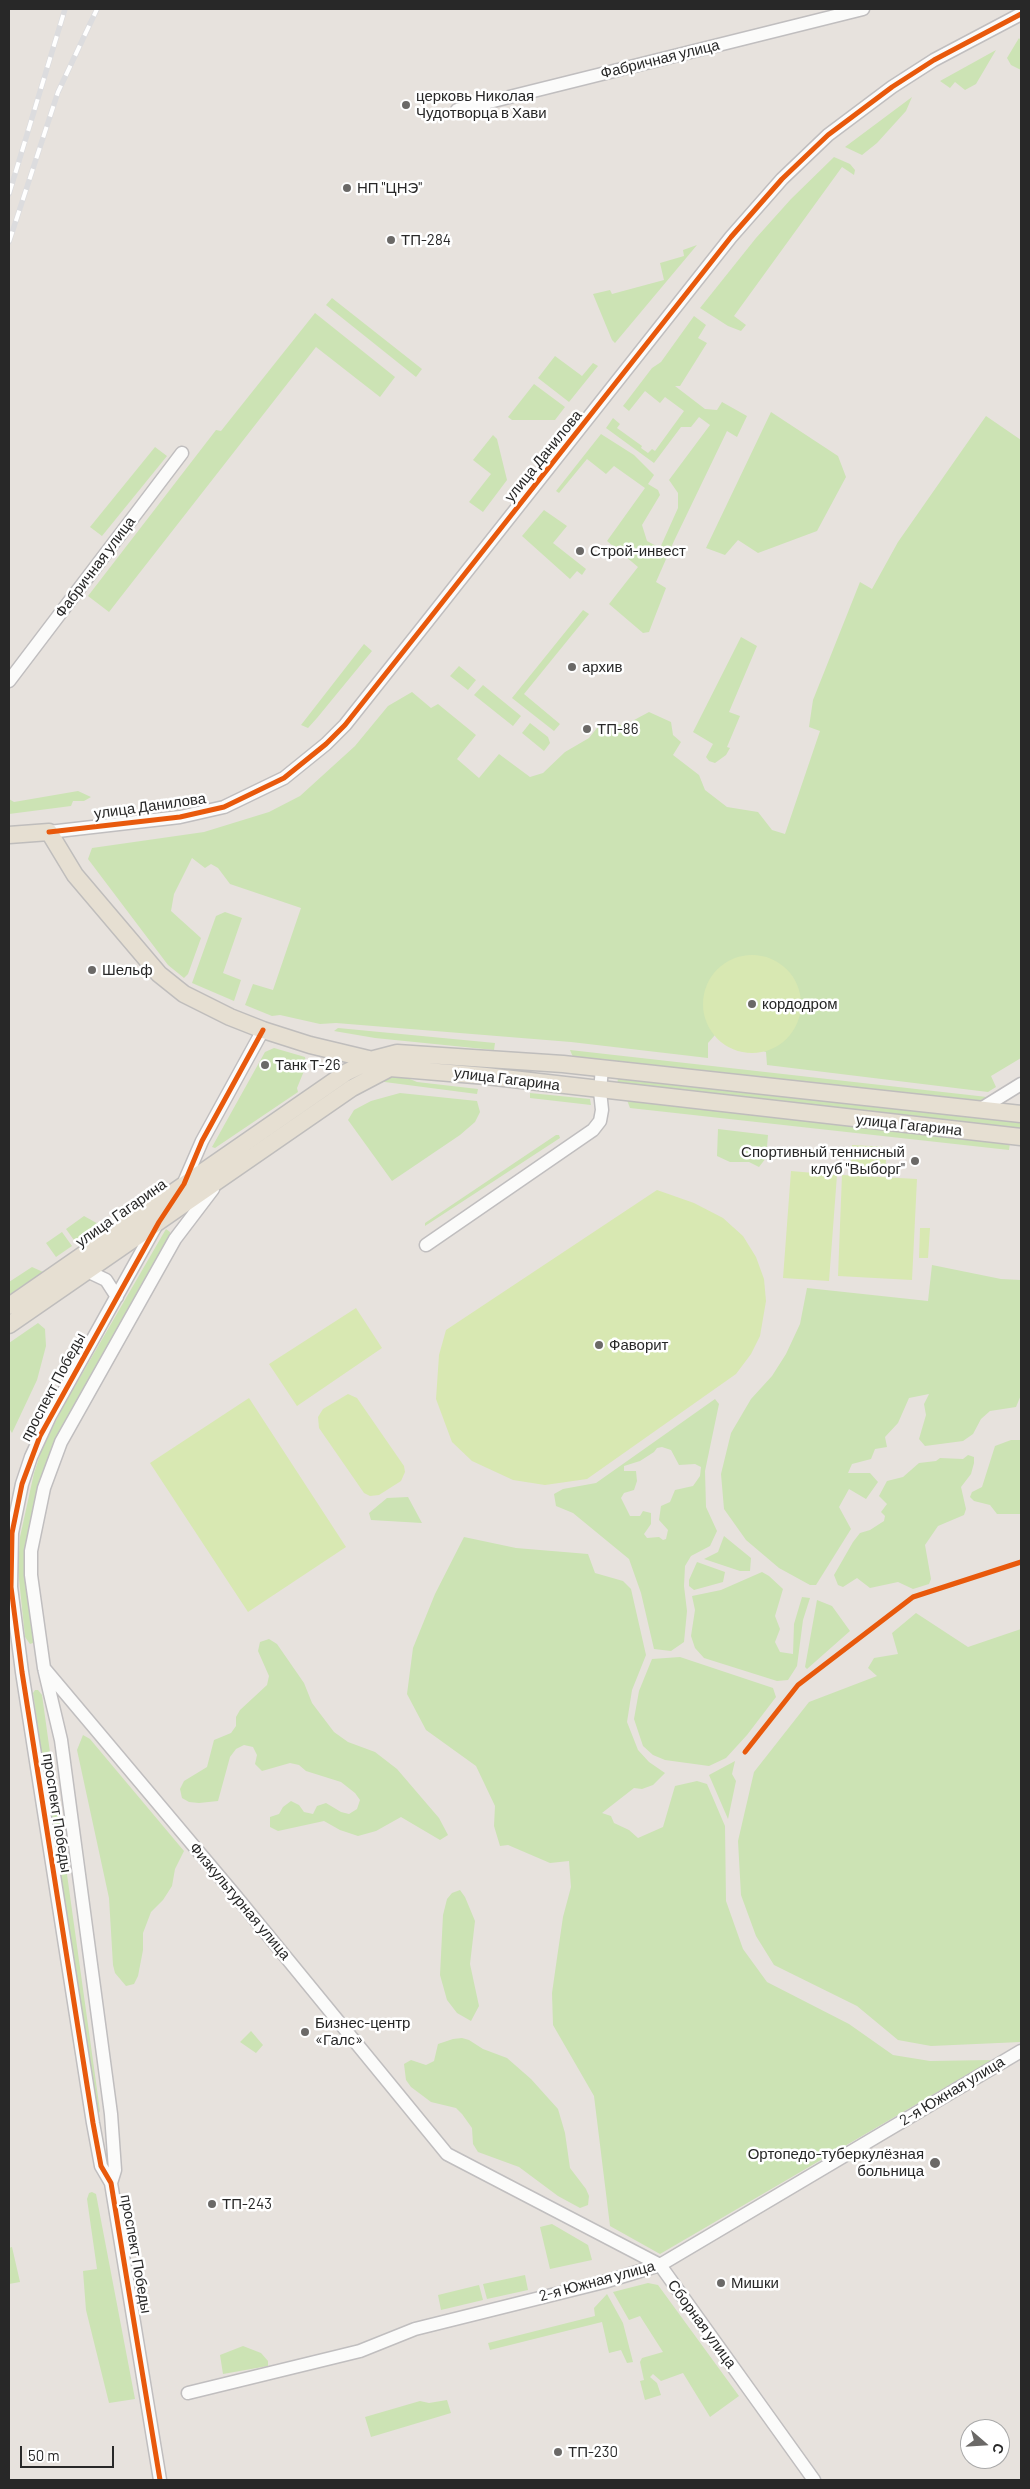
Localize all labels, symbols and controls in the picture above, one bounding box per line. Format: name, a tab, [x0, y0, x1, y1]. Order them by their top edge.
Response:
street label: Фабричная улица	[599, 36, 721, 82]
place label: церковь Николая Чудотворца в Хави	[416, 87, 547, 122]
marker: церковь Николая Чудотворца в Хави	[400, 99, 412, 111]
place label: НП "ЦНЭ"	[357, 179, 422, 197]
marker: НП "ЦНЭ"	[341, 182, 353, 194]
place label: ТП-284	[401, 231, 451, 249]
marker: ТП-284	[385, 234, 397, 246]
street label: улица Данилова	[501, 407, 585, 505]
street label: Фабричная улица	[51, 513, 139, 621]
place label: Строй-инвест	[590, 542, 686, 560]
marker: Строй-инвест	[574, 545, 586, 557]
place label: архив	[582, 658, 622, 676]
marker: архив	[566, 661, 578, 673]
place label: ТП-86	[597, 720, 638, 738]
marker: ТП-86	[581, 723, 593, 735]
street label: улица Данилова	[93, 789, 207, 823]
place label: Шельф	[102, 961, 153, 979]
marker: Шельф	[86, 964, 98, 976]
place label: кордодром	[762, 995, 838, 1013]
marker: кордодром	[746, 998, 758, 1010]
place label: Танк Т-26	[275, 1056, 341, 1074]
marker: Танк Т-26	[259, 1059, 271, 1071]
street label: улица Гагарина	[453, 1064, 561, 1094]
street label: улица Гагарина	[855, 1110, 963, 1140]
place label: Спортивный теннисный клуб "Выборг"	[741, 1143, 905, 1178]
marker: Спортивный теннисный клуб "Выборг"	[909, 1155, 921, 1167]
street label: улица Гагарина	[72, 1175, 170, 1251]
street label: проспект Победы	[17, 1330, 89, 1444]
place label: Фаворит	[609, 1336, 668, 1354]
marker: Фаворит	[593, 1339, 605, 1351]
street label: проспект Победы	[39, 1752, 75, 1874]
street label: Физкультурная улица	[186, 1839, 294, 1963]
place label: Бизнес-центр «Галс»	[315, 2014, 410, 2049]
marker: Бизнес-центр «Галс»	[299, 2026, 311, 2038]
street label: 2-я Южная улица	[896, 2053, 1008, 2129]
place label: Ортопедо-туберкулёзная больница	[748, 2145, 924, 2180]
marker: Ортопедо-туберкулёзная больница	[928, 2156, 942, 2170]
street label: проспект Победы	[117, 2193, 155, 2315]
place label: ТП-243	[222, 2195, 272, 2213]
marker: ТП-243	[206, 2198, 218, 2210]
street label: 2-я Южная улица	[537, 2257, 657, 2305]
place label: Мишки	[731, 2274, 779, 2292]
street label: Сборная улица	[664, 2276, 740, 2372]
marker: Мишки	[715, 2277, 727, 2289]
north arrow	[960, 2419, 1010, 2469]
scale bar	[22, 2436, 116, 2468]
text: С	[989, 2441, 1008, 2456]
place label: ТП-230	[568, 2443, 618, 2461]
text: 50 m	[28, 2446, 60, 2464]
marker: ТП-230	[552, 2446, 564, 2458]

